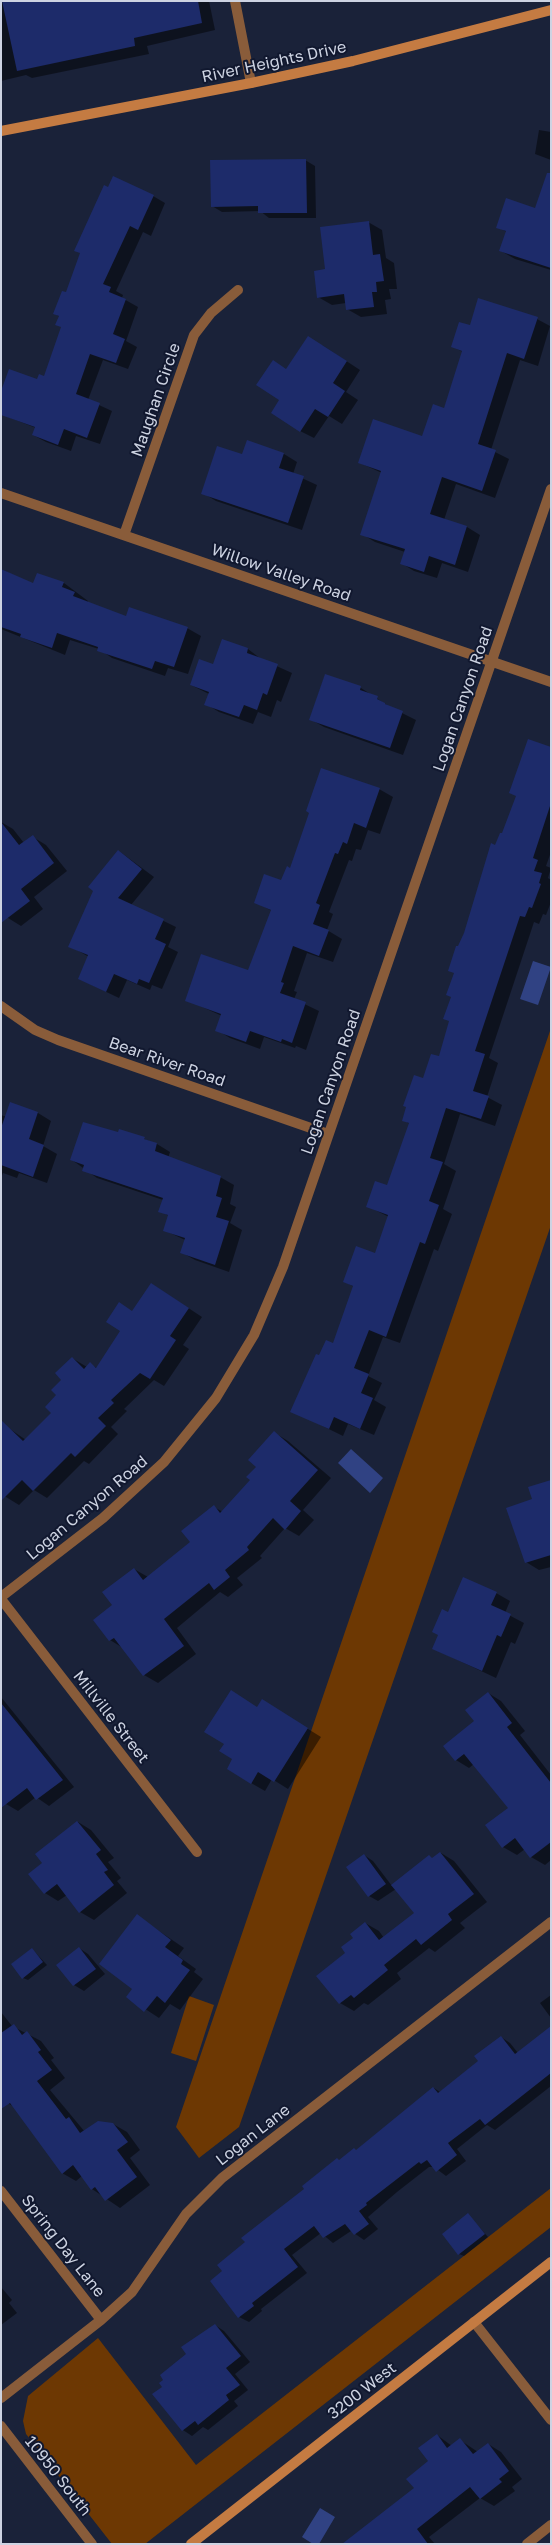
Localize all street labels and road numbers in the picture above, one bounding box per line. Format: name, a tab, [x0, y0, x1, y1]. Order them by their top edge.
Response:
street label: River Heights Drive	[200, 37, 348, 87]
street label: Maughan Circle	[128, 340, 184, 460]
street label: Willow Valley Road	[209, 540, 353, 606]
street label: Logan Canyon Road	[429, 624, 497, 774]
street label: Logan Canyon Road	[297, 1007, 365, 1157]
street label: Bear River Road	[106, 1033, 228, 1091]
street label: Logan Canyon Road	[23, 1452, 151, 1564]
street label: Millville Street	[69, 1667, 153, 1767]
street label: Logan Lane	[212, 2100, 294, 2170]
street label: Spring Day Lane	[17, 2191, 109, 2301]
street label: 3200 West	[324, 2358, 400, 2424]
street label: 10950 South	[21, 2432, 95, 2520]

